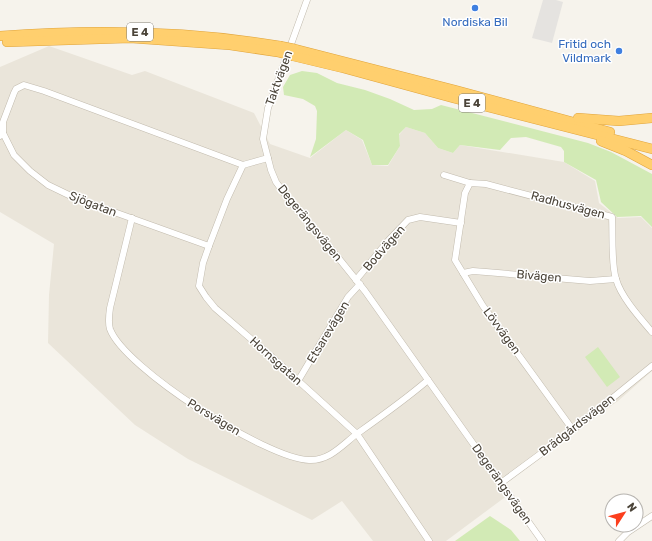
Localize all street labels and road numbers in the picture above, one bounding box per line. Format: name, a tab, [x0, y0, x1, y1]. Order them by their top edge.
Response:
road number: E 4	[127, 23, 153, 41]
street label: Taktvägen	[263, 49, 295, 107]
road number: E 4	[459, 94, 485, 112]
street label: Degerängsvägen	[275, 182, 345, 264]
street label: Radhusvägen	[529, 188, 607, 222]
street label: Sjögatan	[67, 189, 119, 219]
street label: Bodvägen	[360, 222, 408, 274]
street label: Bivägen	[516, 267, 562, 285]
street label: Etsarevägen	[304, 299, 352, 365]
street label: Lövvägen	[480, 305, 524, 357]
street label: Hornsgatan	[247, 334, 305, 388]
street label: Brädgårdsvägen	[537, 391, 617, 459]
street label: Porsvägen	[185, 396, 243, 438]
street label: Degerängsvägen	[469, 441, 535, 527]

